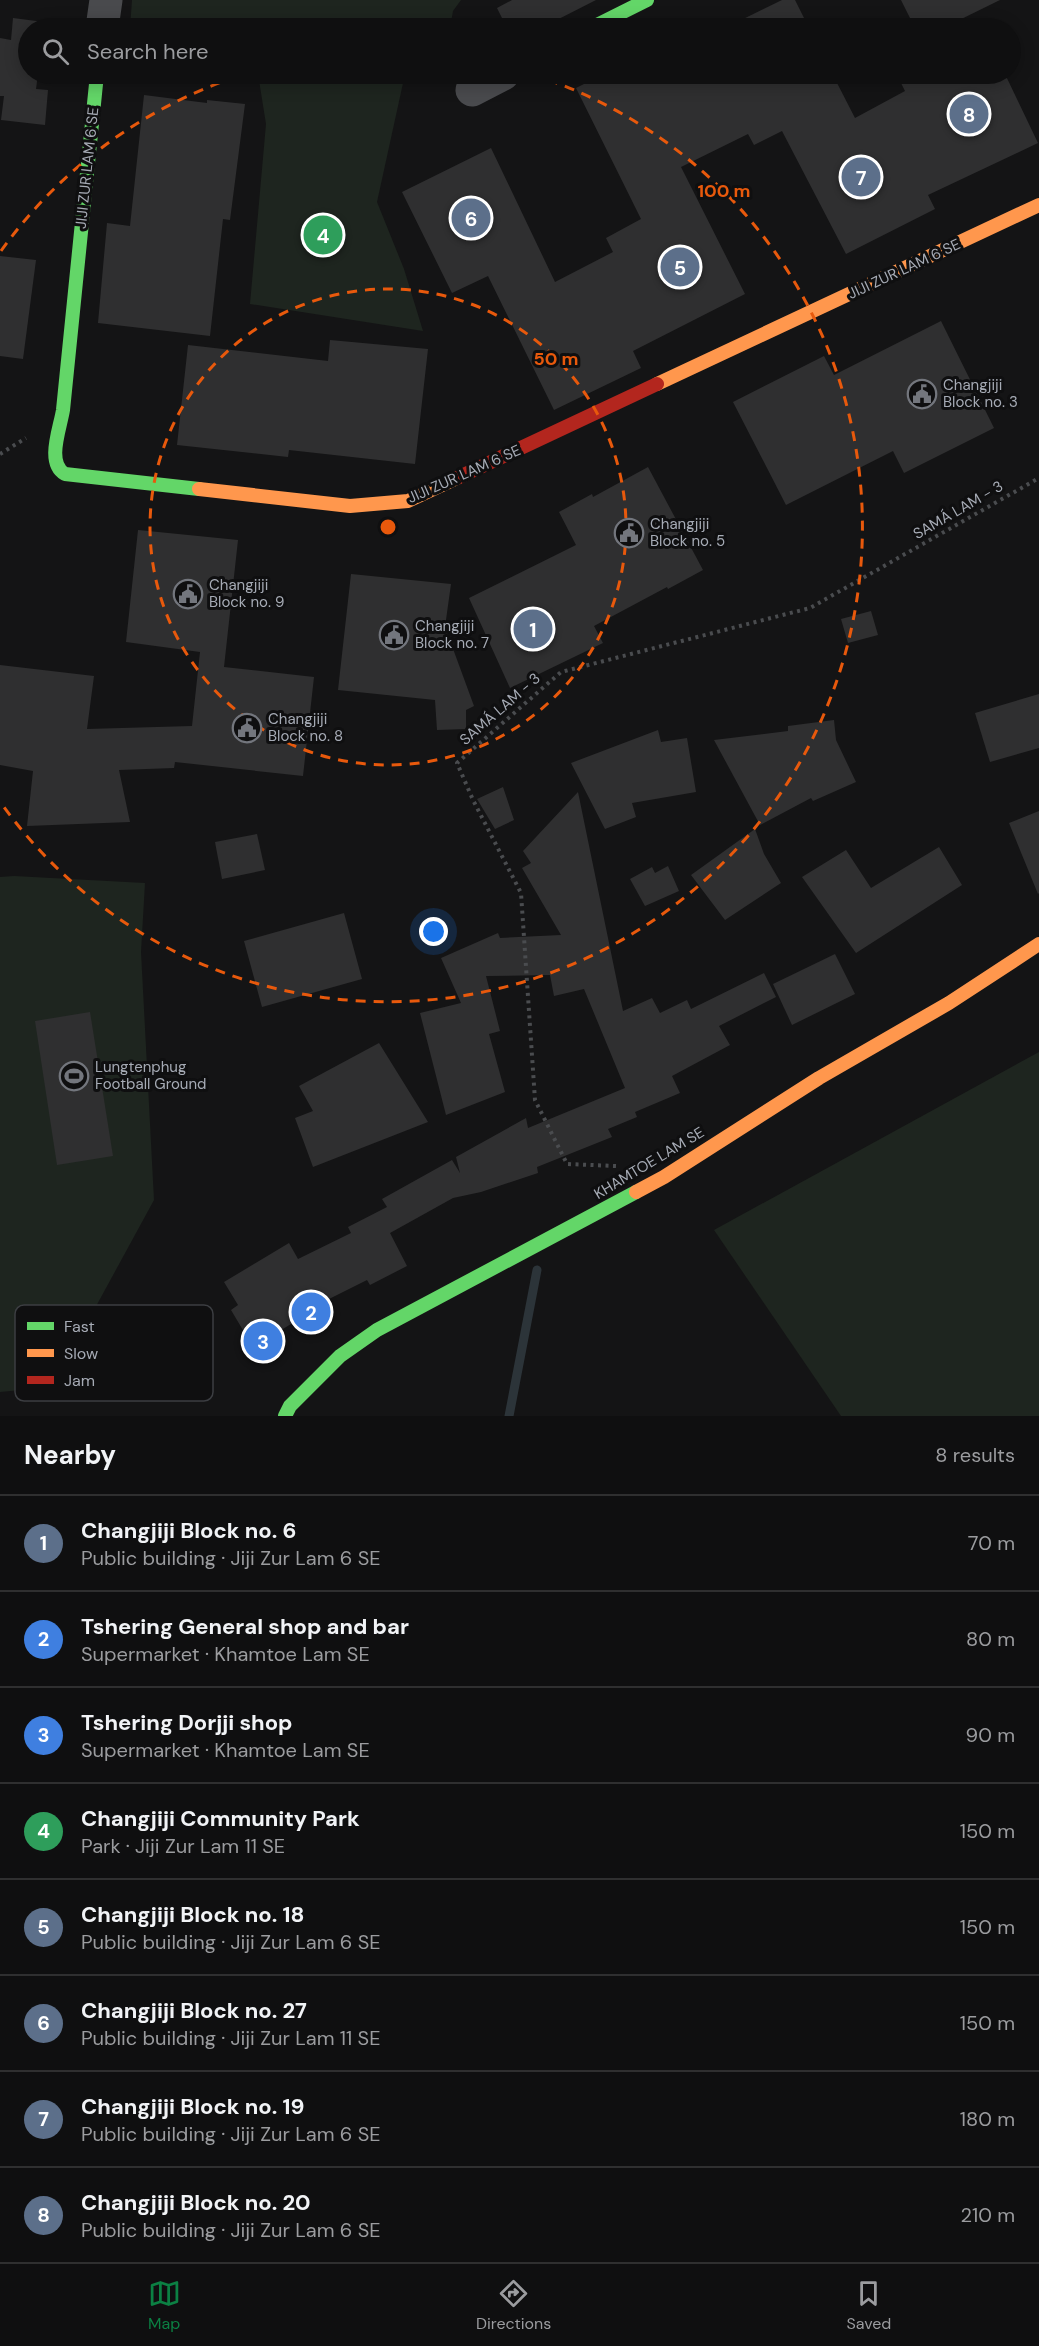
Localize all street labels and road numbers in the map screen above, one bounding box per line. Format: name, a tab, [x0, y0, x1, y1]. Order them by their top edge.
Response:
street label: JIJI ZUR LAM 6 SE	[71, 106, 103, 230]
street label: JIJI ZUR LAM 6 SE	[845, 234, 963, 304]
street label: JIJI ZUR LAM 6 SE	[404, 440, 524, 508]
street label: SAMÁ LAM - 3	[909, 476, 1007, 544]
street label: SAMÁ LAM - 3	[455, 668, 545, 750]
street label: KHAMTOE LAM SE	[590, 1122, 708, 1204]

